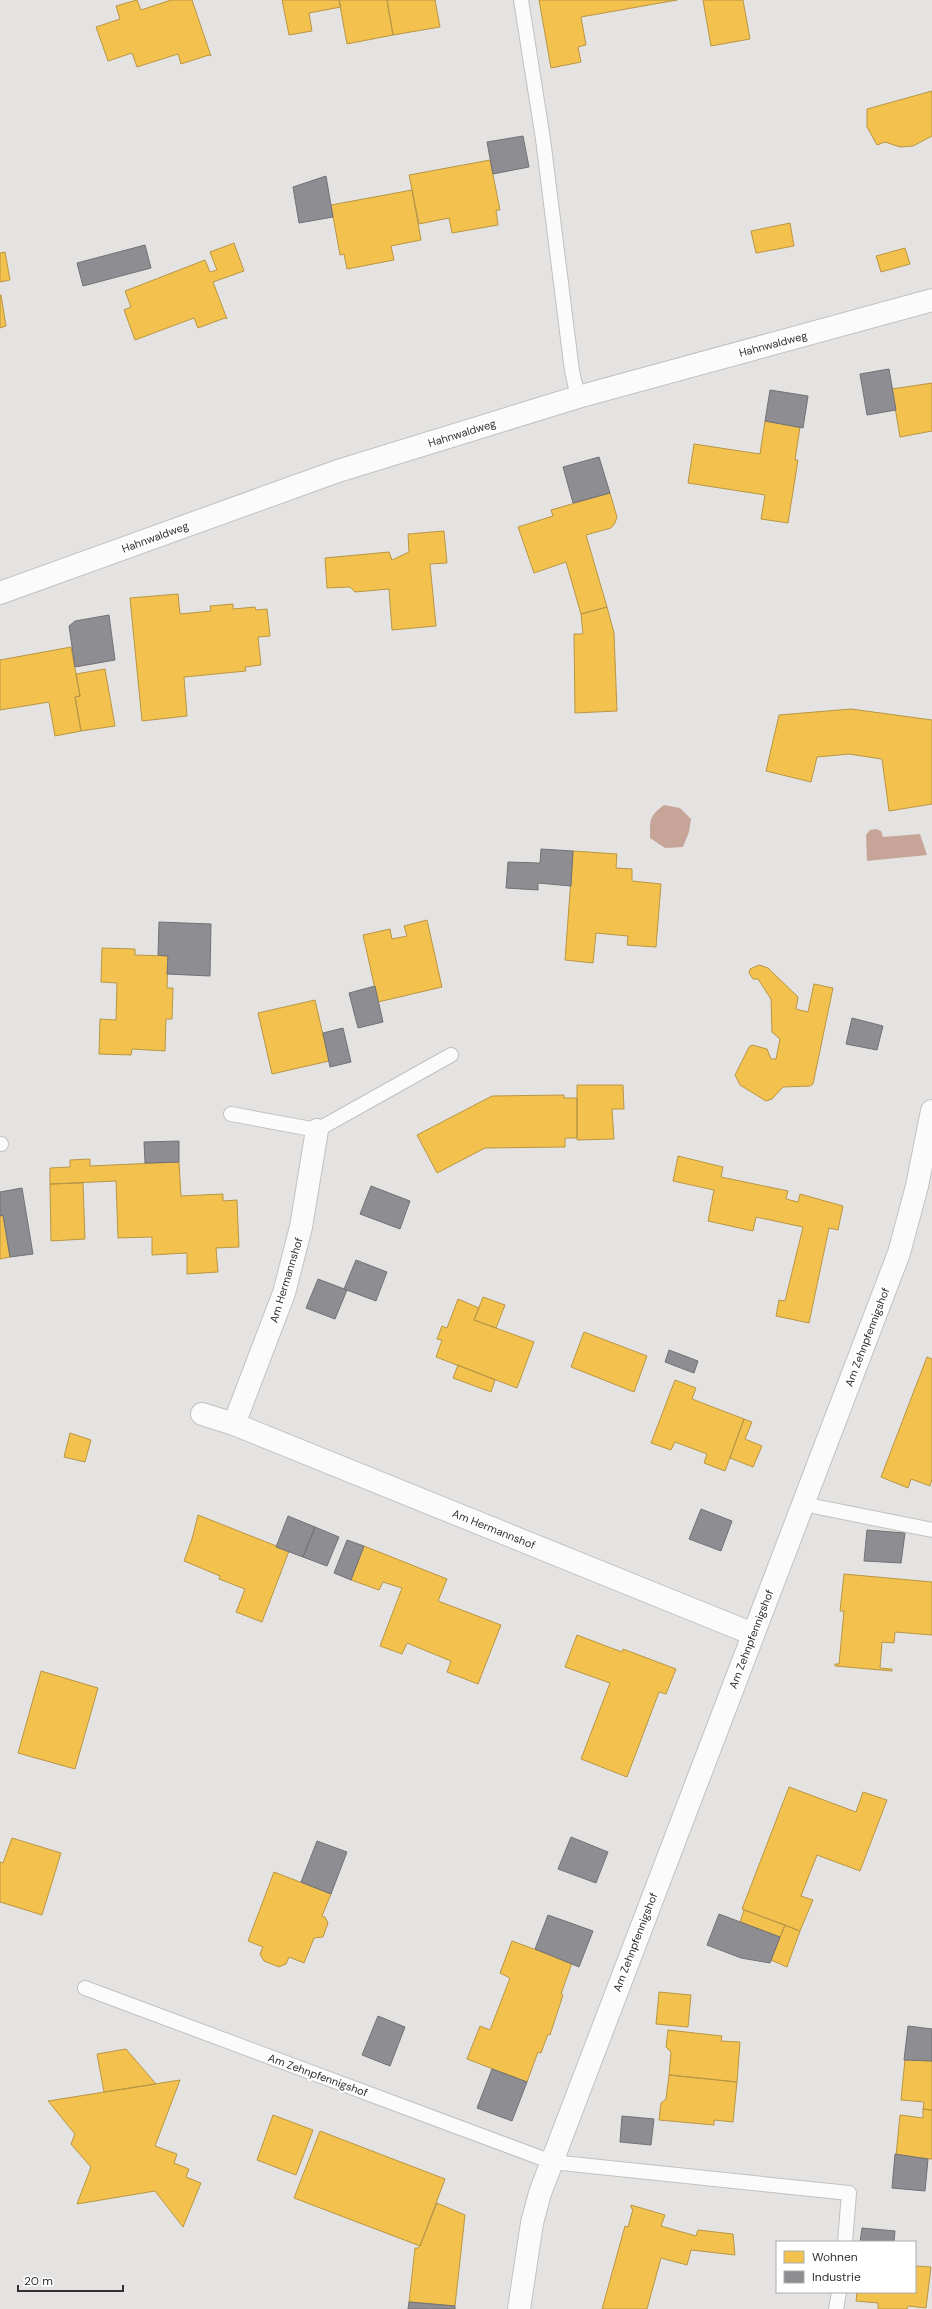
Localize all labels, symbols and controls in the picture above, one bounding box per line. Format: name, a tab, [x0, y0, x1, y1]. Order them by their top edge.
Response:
street label: Hahnwaldweg	[737, 328, 809, 360]
street label: Hahnwaldweg	[426, 416, 498, 450]
street label: Hahnwaldweg	[120, 518, 190, 556]
street label: Am Hermannshof	[266, 1235, 306, 1324]
street label: Am Zehnpfennigshof	[842, 1285, 892, 1389]
street label: Am Hermannshof	[450, 1506, 538, 1552]
street label: Am Zehnpfennigshof	[726, 1587, 776, 1691]
street label: Am Zehnpfennigshof	[610, 1890, 660, 1994]
street label: Am Zehnpfennigshof	[266, 2050, 370, 2100]
legend	[776, 2241, 916, 2293]
text: Wohnen	[812, 2249, 858, 2265]
scale bar	[18, 2267, 123, 2293]
text: Industrie	[812, 2269, 861, 2285]
text: 20 m	[24, 2273, 53, 2289]

